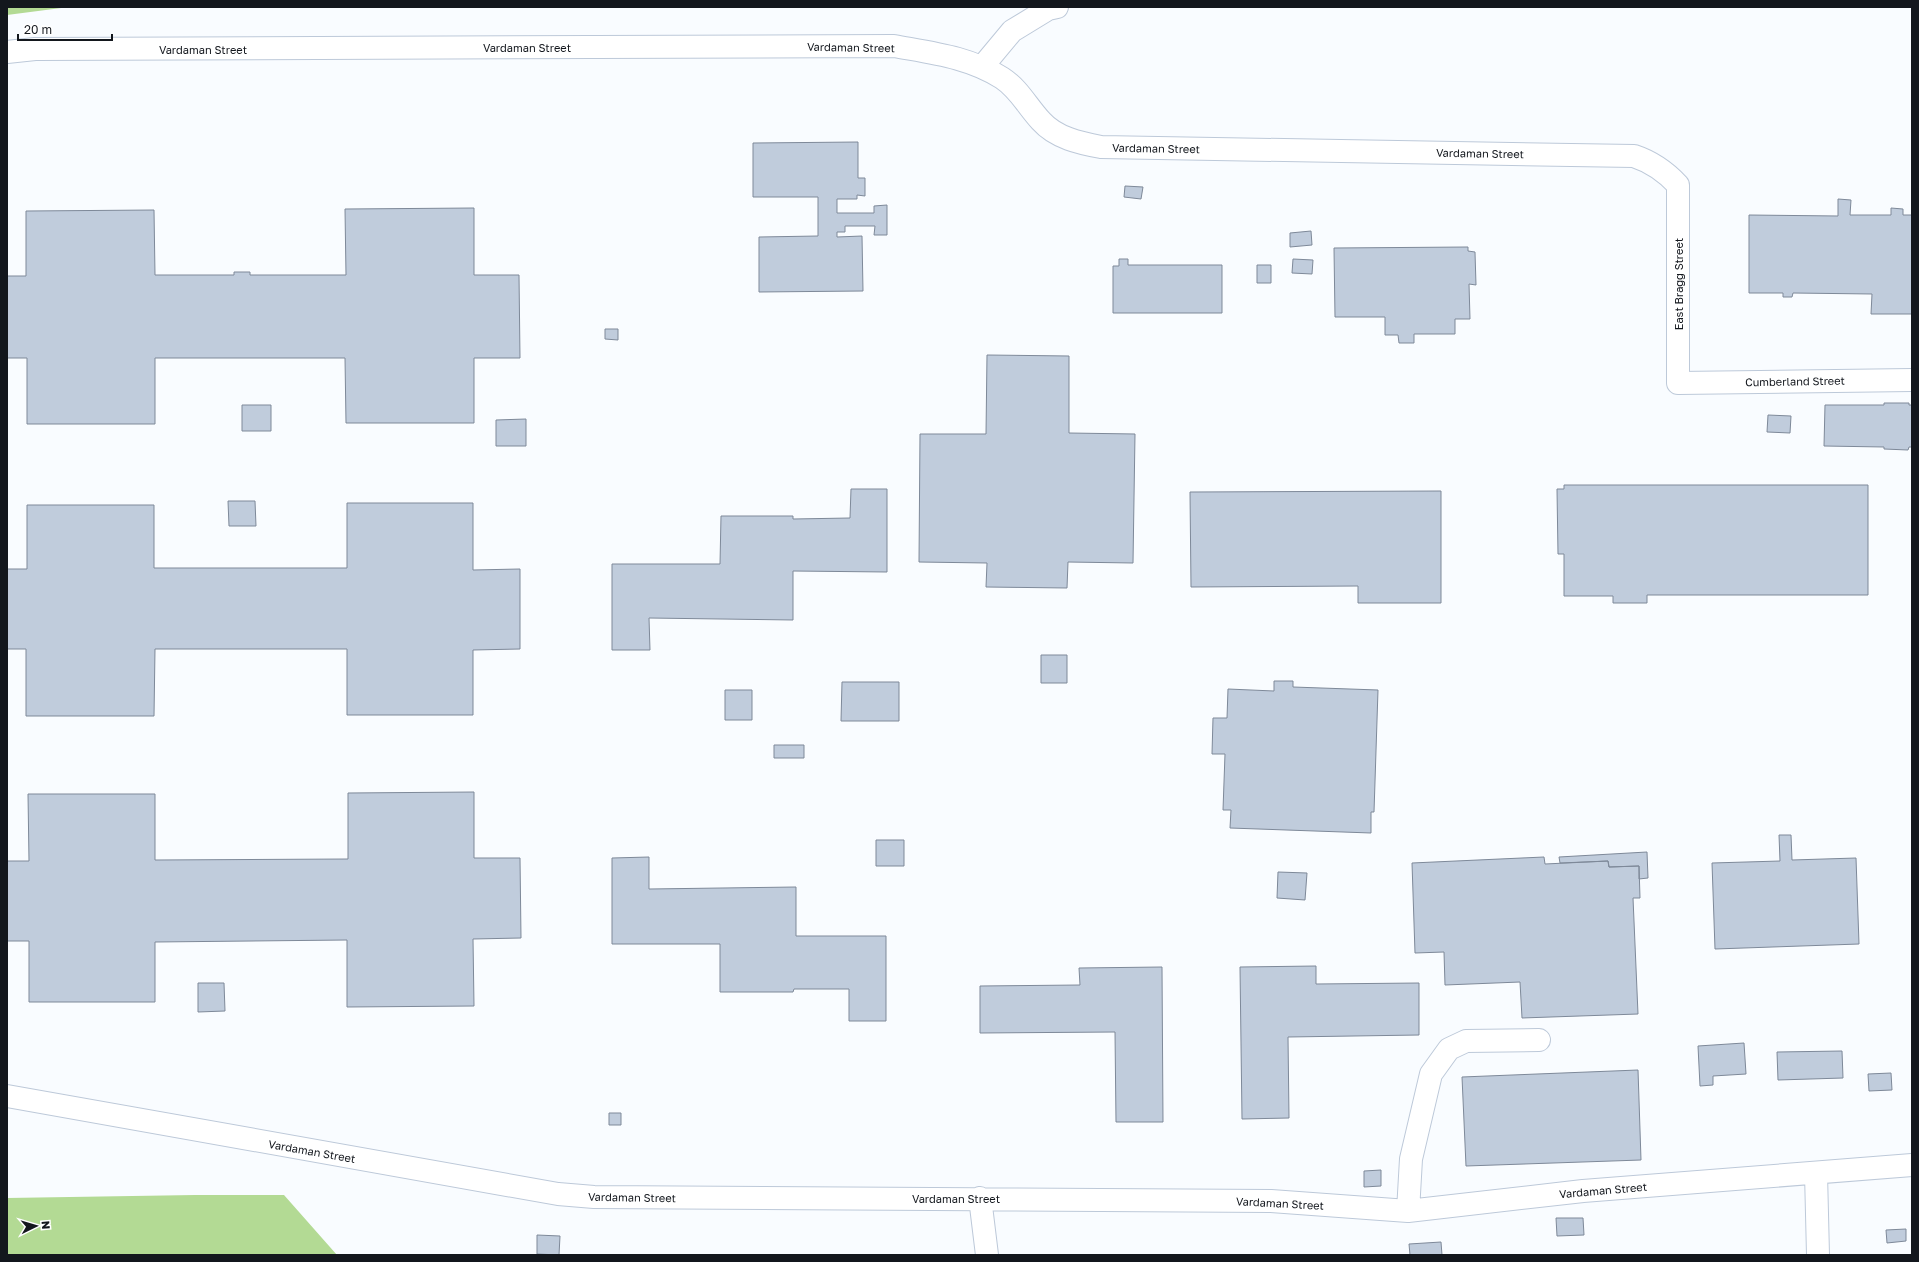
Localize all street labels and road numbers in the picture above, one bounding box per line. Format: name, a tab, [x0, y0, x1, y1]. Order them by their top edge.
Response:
street label: Vardaman Street	[807, 40, 895, 54]
street label: Vardaman Street	[483, 41, 571, 54]
street label: Vardaman Street	[159, 43, 247, 56]
street label: Vardaman Street	[1112, 141, 1200, 155]
street label: Vardaman Street	[1436, 146, 1524, 160]
street label: East Bragg Street	[1672, 238, 1685, 330]
street label: Cumberland Street	[1745, 374, 1845, 388]
street label: Vardaman Street	[267, 1137, 357, 1165]
street label: Vardaman Street	[1559, 1180, 1647, 1200]
street label: Vardaman Street	[588, 1190, 676, 1204]
street label: Vardaman Street	[912, 1192, 1000, 1205]
street label: Vardaman Street	[1236, 1194, 1324, 1212]

